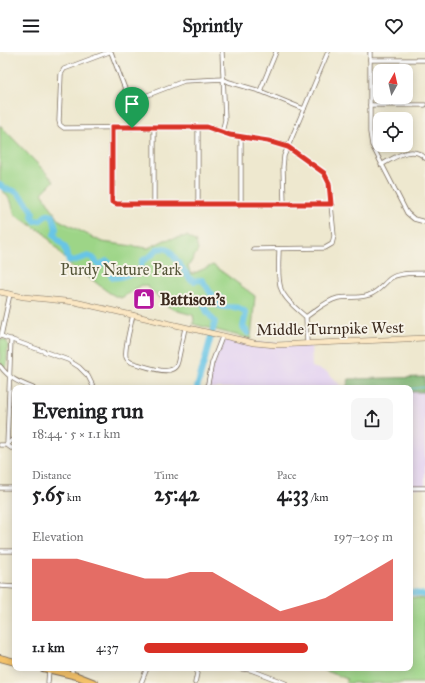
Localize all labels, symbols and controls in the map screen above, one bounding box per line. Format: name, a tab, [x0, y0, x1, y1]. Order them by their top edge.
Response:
icon: menu	[20, 15, 42, 37]
text: Sprintly	[182, 15, 243, 37]
icon: heart	[383, 15, 405, 37]
north arrow	[373, 64, 413, 104]
map controls	[373, 64, 413, 152]
pin	[115, 87, 149, 128]
icon: arrive	[121, 93, 143, 115]
button: locate	[373, 112, 413, 152]
park label: Purdy Nature Park	[60, 260, 182, 279]
shop icon: Battison's	[131, 286, 157, 312]
place label: Battison's	[160, 290, 226, 309]
street label: Middle Turnpike West	[256, 318, 404, 339]
text: Evening run	[32, 397, 144, 424]
button: share	[351, 398, 393, 440]
text: 18:44 · 5 × 1.1 km	[32, 426, 121, 442]
text: Distance	[32, 469, 71, 482]
text: Time	[154, 469, 179, 482]
text: Pace	[277, 469, 297, 482]
text: 5.65	[32, 482, 65, 506]
text: 25:42	[154, 482, 199, 506]
text: 4:33	[277, 482, 309, 506]
text: km	[65, 491, 81, 504]
text: /km	[309, 491, 329, 504]
text: Elevation	[32, 529, 84, 545]
text: 197–205 m	[333, 529, 393, 545]
text: 1.1 km	[32, 640, 65, 656]
text: 4:37	[96, 640, 119, 656]

